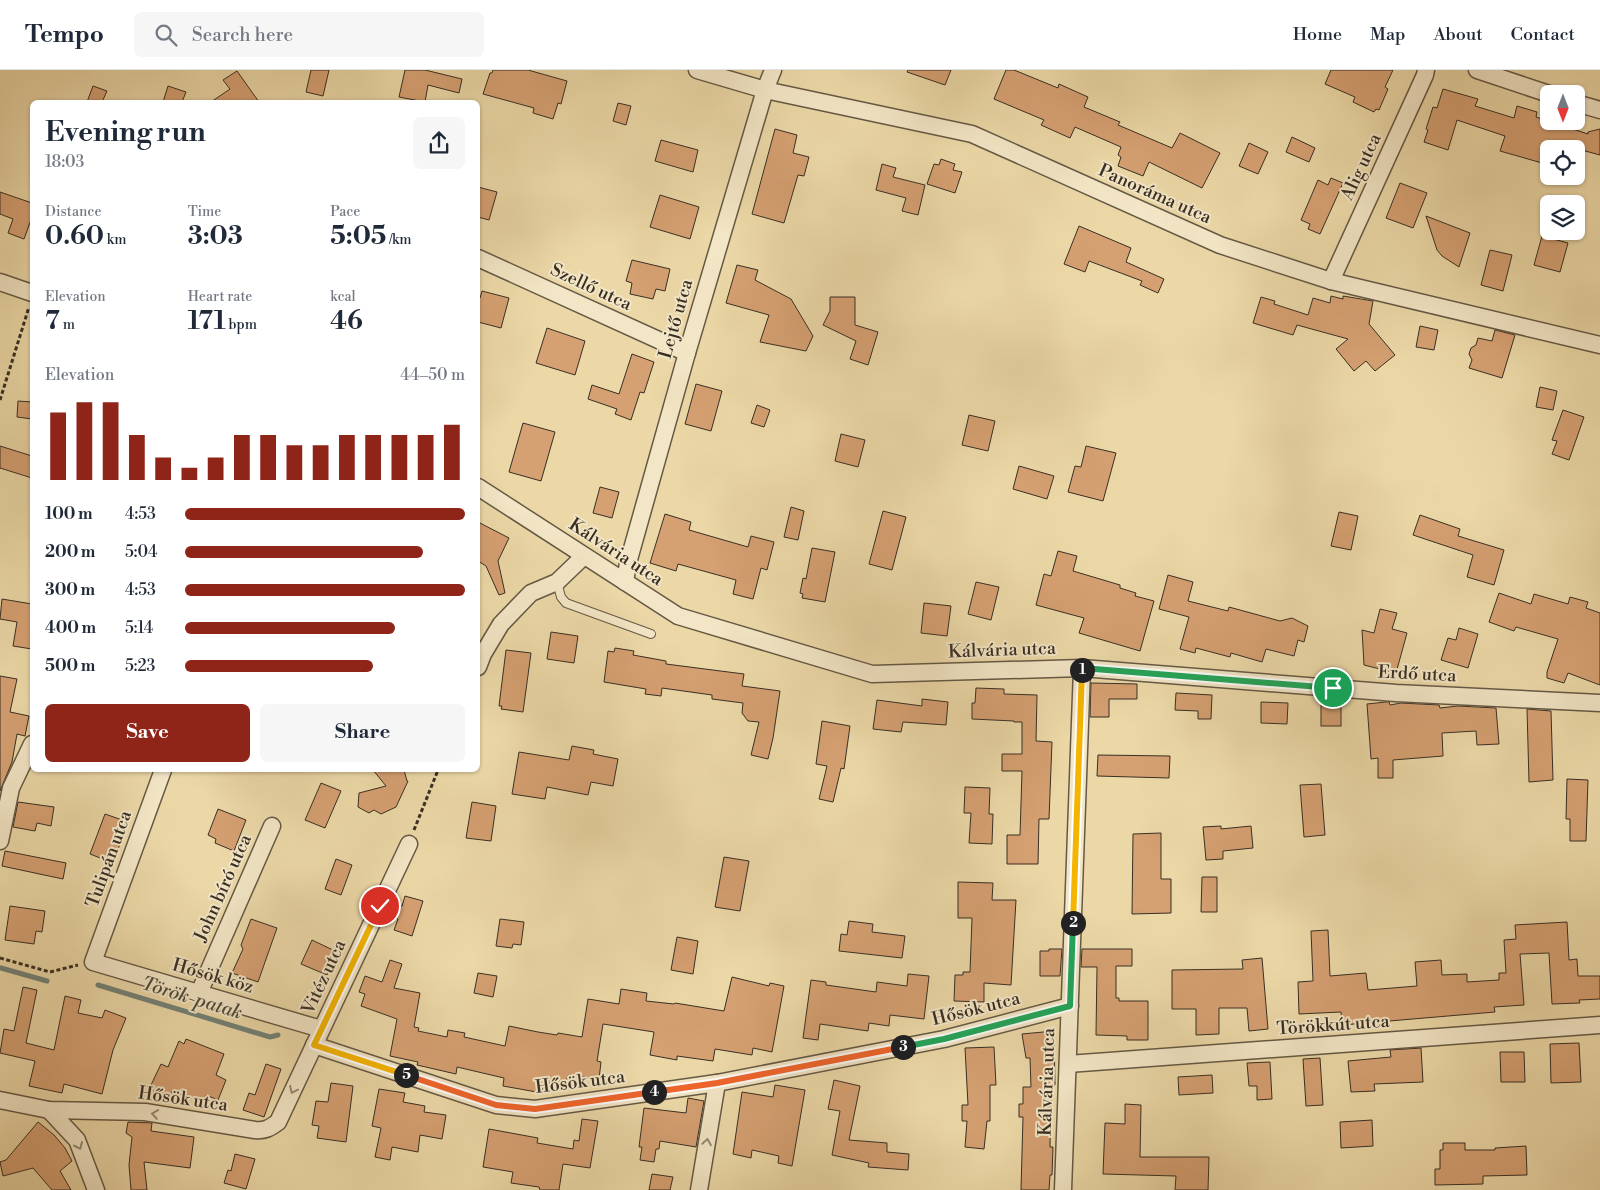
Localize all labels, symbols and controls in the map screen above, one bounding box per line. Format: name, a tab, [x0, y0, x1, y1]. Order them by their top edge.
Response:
search box	[134, 12, 484, 57]
text: Tempo	[25, 20, 104, 50]
icon: search	[152, 21, 180, 49]
text: Search here	[192, 23, 293, 47]
text: Home	[1293, 23, 1342, 46]
text: Map	[1370, 23, 1406, 46]
text: About	[1434, 23, 1483, 46]
text: Contact	[1511, 23, 1575, 46]
north arrow	[1540, 85, 1585, 130]
map controls	[1540, 85, 1585, 240]
text: Evening run	[45, 115, 206, 150]
button: share	[413, 117, 465, 169]
street label: Alig utca	[1335, 129, 1387, 205]
button: locate	[1540, 140, 1585, 185]
text: 18:03	[45, 152, 84, 172]
street label: Panoráma utca	[1095, 159, 1216, 230]
button: layers	[1540, 195, 1585, 240]
text: Distance	[45, 203, 102, 221]
text: Time	[188, 203, 221, 221]
text: Pace	[330, 203, 360, 221]
text: 0.60	[45, 221, 104, 252]
text: 3:03	[188, 221, 243, 252]
text: 5:05	[330, 221, 386, 252]
text: km	[104, 231, 126, 249]
text: /km	[386, 231, 411, 249]
street label: Szellő utca	[547, 258, 636, 316]
street label: Lejtő utca	[654, 276, 699, 361]
text: Elevation	[45, 288, 106, 306]
text: Heart rate	[188, 288, 252, 306]
text: kcal	[330, 288, 356, 306]
text: 7	[45, 306, 60, 337]
text: 171	[188, 306, 226, 337]
text: 46	[330, 306, 363, 337]
text: m	[60, 316, 75, 334]
text: bpm	[226, 316, 257, 334]
text: Elevation	[45, 365, 114, 385]
text: 44–50 m	[400, 365, 465, 385]
text: 100 m	[45, 504, 93, 524]
text: 4:53	[125, 504, 156, 524]
street label: Kálvária utca	[564, 513, 668, 592]
text: 200 m	[45, 542, 95, 562]
text: 5:04	[125, 542, 158, 562]
text: 300 m	[45, 580, 95, 600]
text: 4:53	[125, 580, 156, 600]
text: 400 m	[45, 618, 96, 638]
text: 5:14	[125, 618, 153, 638]
street label: Kálvária utca	[948, 637, 1057, 663]
text: 500 m	[45, 656, 95, 676]
text: 5:23	[125, 656, 155, 676]
pin: 1	[1070, 658, 1094, 682]
street label: Erdő utca	[1377, 660, 1458, 688]
text: 1	[1079, 661, 1086, 679]
pin	[1312, 667, 1354, 709]
icon: arrive	[1319, 674, 1347, 702]
button: Save	[45, 704, 250, 762]
button: Share	[260, 704, 465, 762]
street label: Tulipán utca	[81, 807, 137, 911]
street label: John bíró utca	[189, 830, 257, 946]
pin	[359, 885, 401, 927]
icon: check	[366, 892, 394, 920]
pin: 2	[1060, 910, 1086, 936]
text: 2	[1069, 914, 1078, 932]
street label: Vitéz utca	[296, 935, 352, 1019]
street label: Hősök köz	[170, 953, 256, 999]
water label: Török-patak	[139, 971, 245, 1025]
street label: Hősök utca	[929, 987, 1023, 1031]
street label: Törökkút utca	[1276, 1010, 1391, 1040]
street label: Kálvária utca	[1034, 1027, 1060, 1136]
pin: 3	[890, 1034, 916, 1060]
text: 3	[899, 1038, 908, 1056]
pin: 5	[394, 1062, 418, 1088]
street label: Hősök utca	[534, 1065, 627, 1099]
text: 5	[402, 1066, 411, 1084]
pin: 4	[642, 1080, 666, 1104]
street label: Hősök utca	[137, 1081, 230, 1117]
text: 4	[650, 1083, 659, 1101]
one-way arrow	[289, 1085, 300, 1094]
one-way arrow	[151, 1109, 160, 1119]
one-way arrow	[702, 1138, 712, 1146]
one-way arrow	[72, 1141, 83, 1150]

